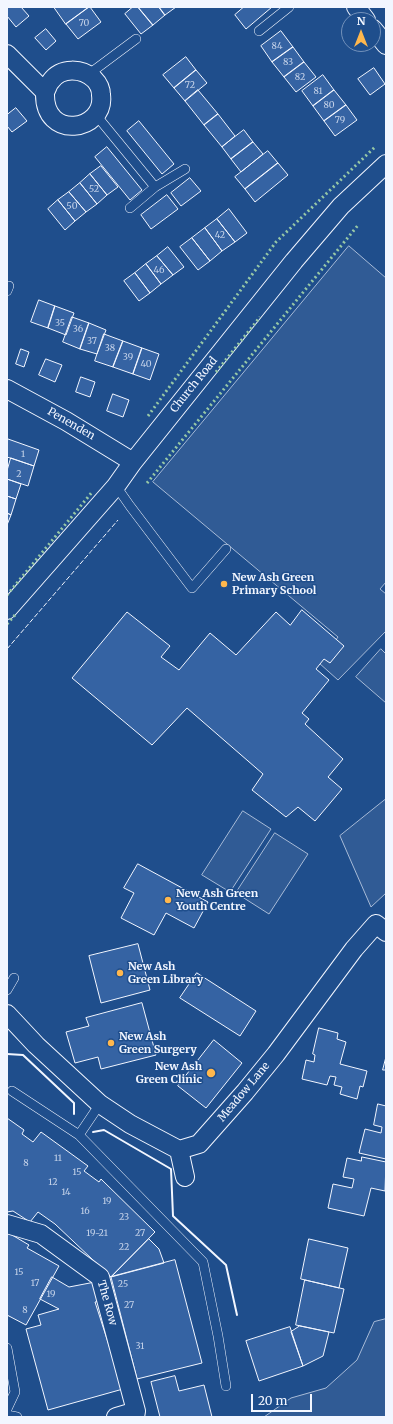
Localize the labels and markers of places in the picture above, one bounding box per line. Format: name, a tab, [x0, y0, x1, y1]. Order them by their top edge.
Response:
place label: New Ash Green Primary School	[232, 571, 316, 597]
marker: New Ash Green Primary School	[219, 579, 229, 589]
place label: New Ash Green Youth Centre	[176, 887, 258, 913]
marker: New Ash Green Youth Centre	[163, 895, 173, 905]
place label: New Ash Green Library	[128, 960, 203, 986]
marker: New Ash Green Library	[115, 968, 125, 978]
place label: New Ash Green Surgery	[119, 1030, 197, 1056]
marker: New Ash Green Surgery	[106, 1038, 116, 1048]
place label: New Ash Green Clinic	[136, 1060, 202, 1086]
marker: New Ash Green Clinic	[205, 1067, 217, 1079]

